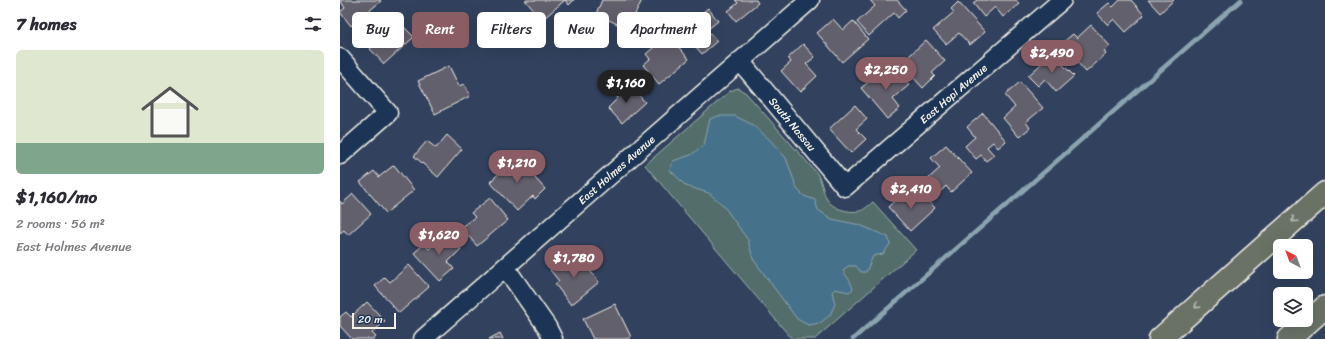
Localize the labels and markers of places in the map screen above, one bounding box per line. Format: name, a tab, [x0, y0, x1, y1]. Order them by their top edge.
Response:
pin: $2,490	[1019, 40, 1085, 74]
pin: $2,250	[853, 57, 919, 91]
pin: $1,160	[593, 70, 659, 104]
pin: $1,210	[484, 150, 550, 184]
pin: $2,410	[878, 176, 944, 210]
pin: $1,620	[406, 222, 472, 256]
pin: $1,780	[541, 245, 607, 279]

